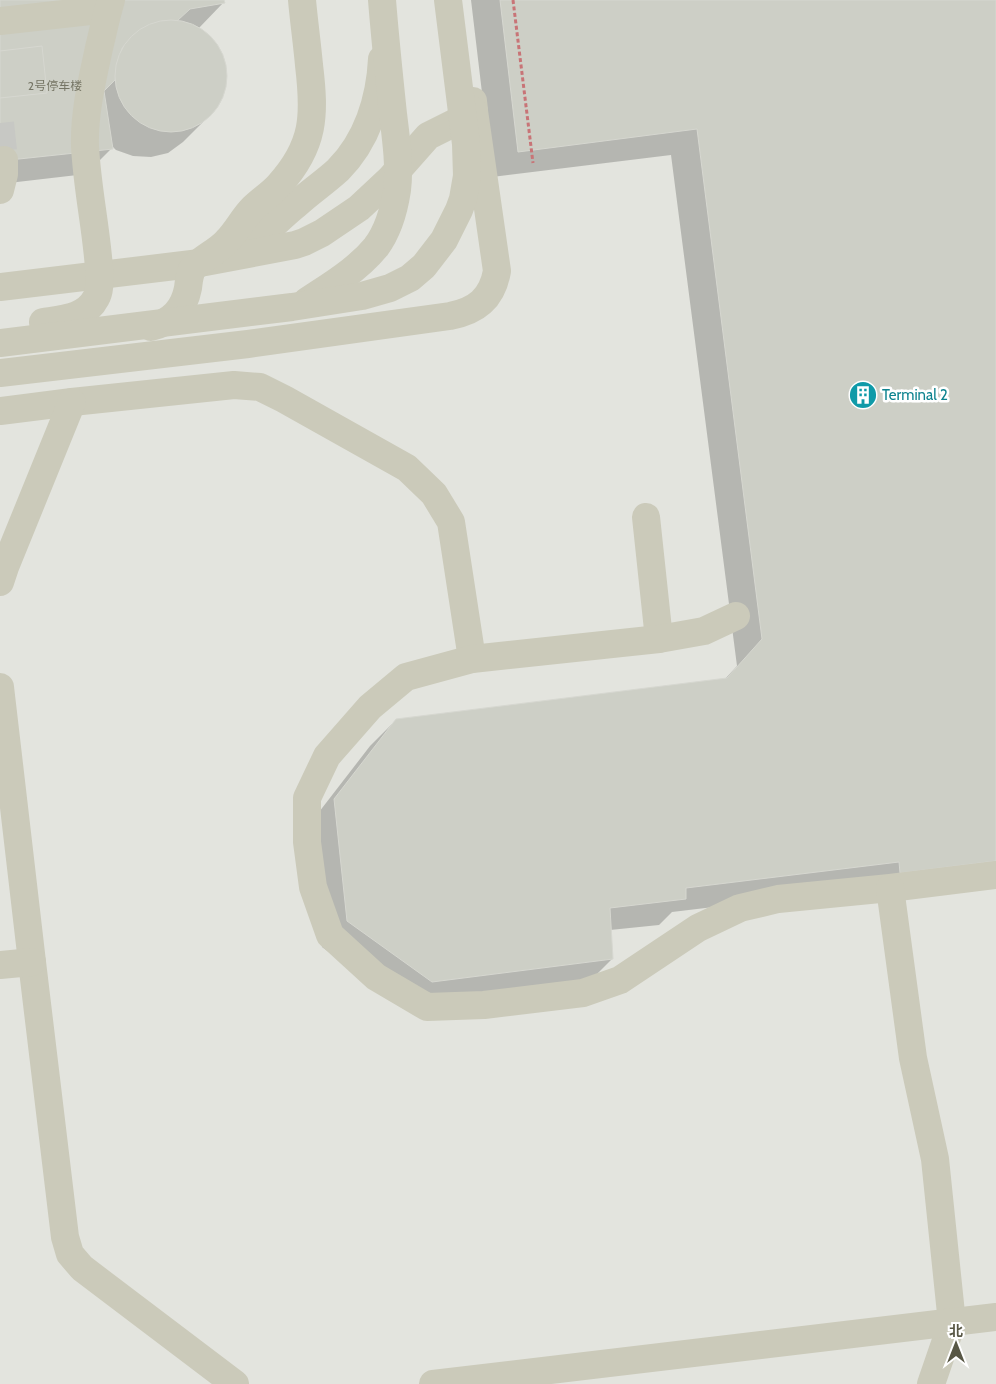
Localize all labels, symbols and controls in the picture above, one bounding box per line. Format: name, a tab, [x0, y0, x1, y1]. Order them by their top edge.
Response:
house number: 2号停车楼	[28, 78, 82, 93]
building icon: Terminal 2	[848, 380, 878, 410]
place label: Terminal 2	[882, 386, 948, 404]
north arrow	[931, 1319, 981, 1369]
text: 北	[949, 1322, 963, 1340]

